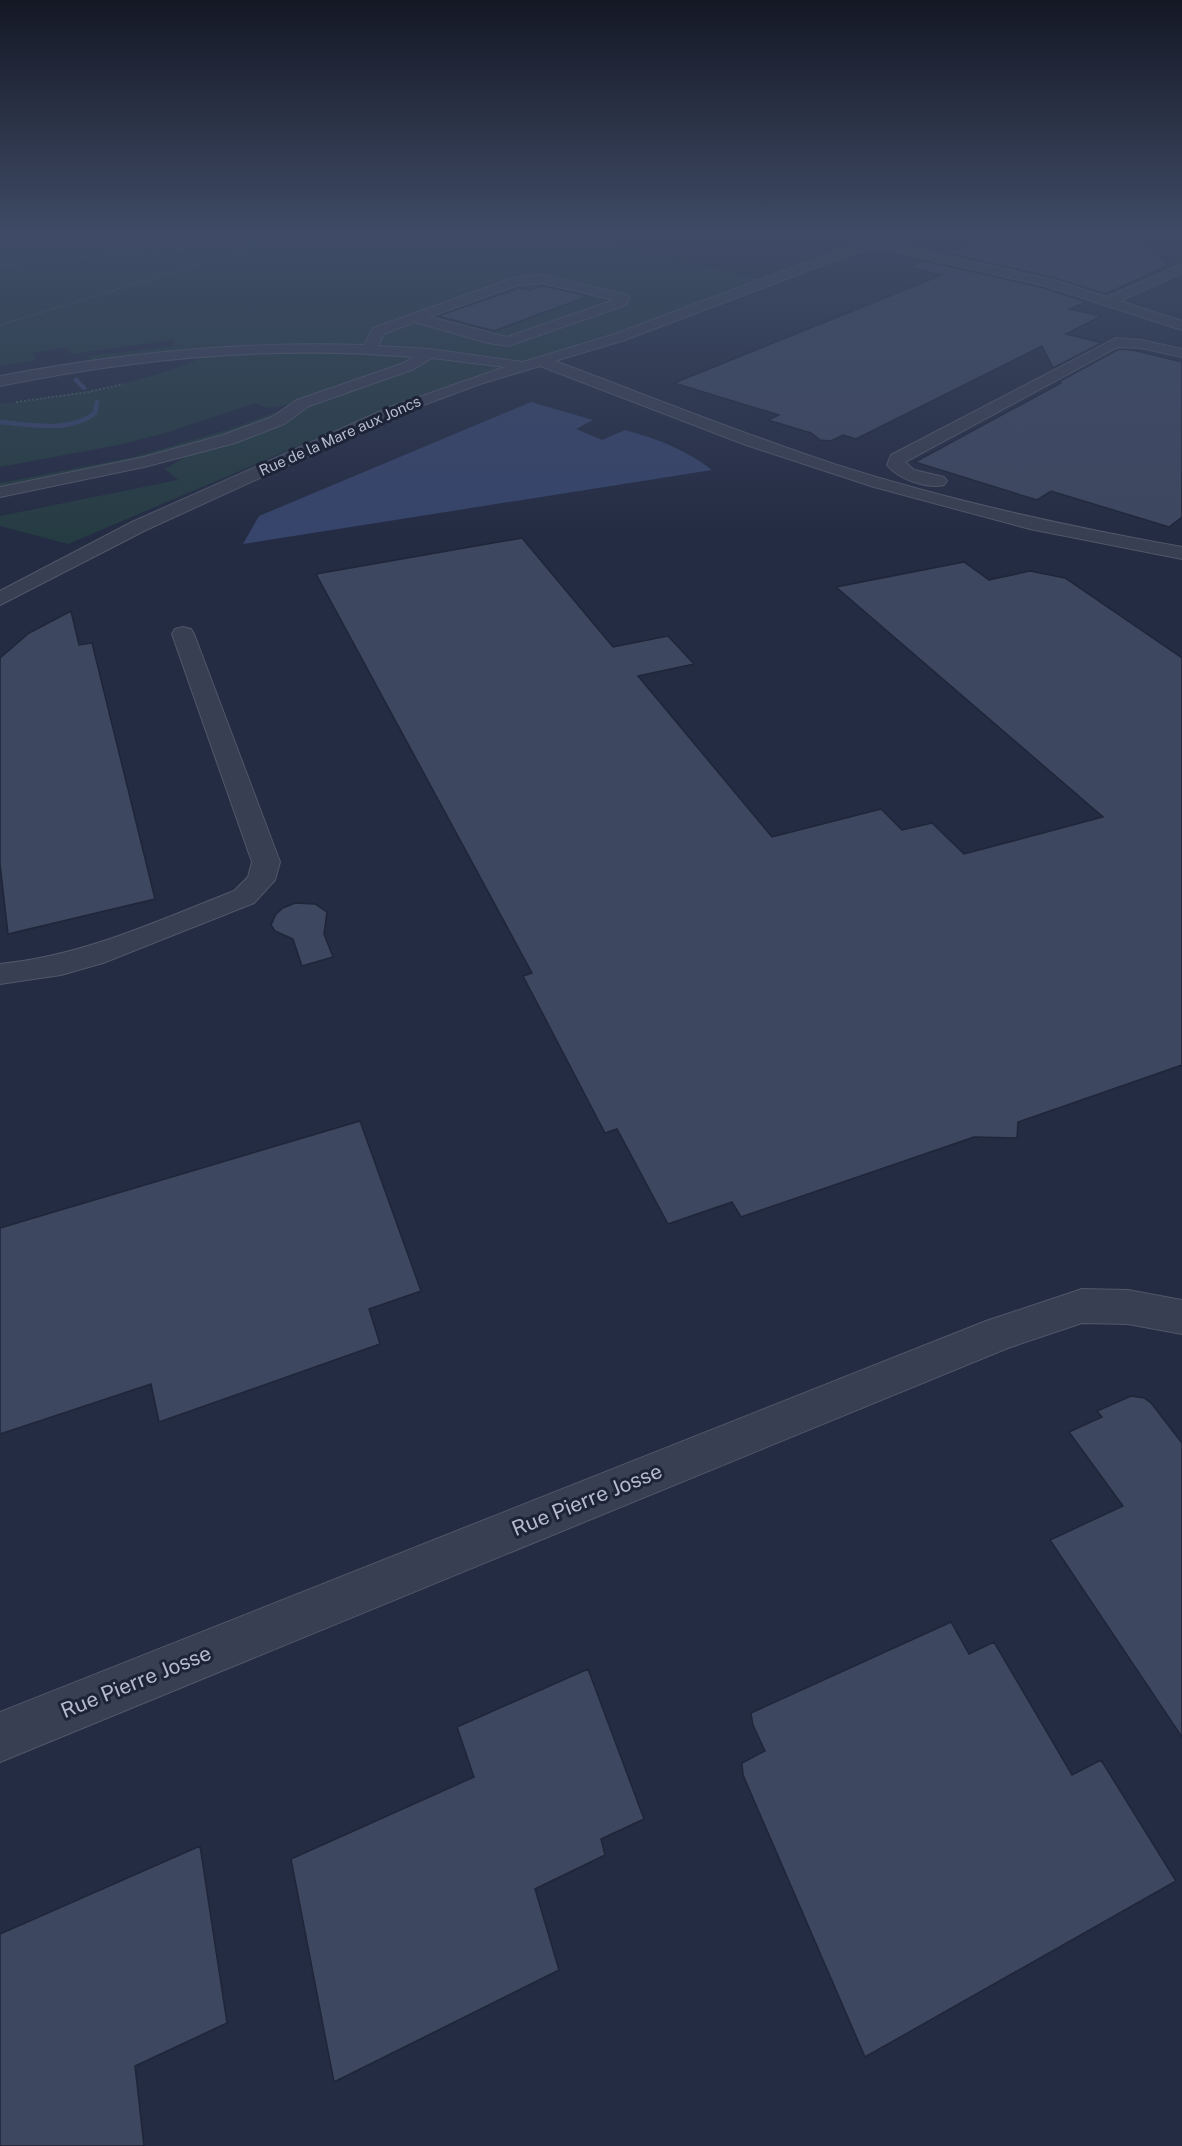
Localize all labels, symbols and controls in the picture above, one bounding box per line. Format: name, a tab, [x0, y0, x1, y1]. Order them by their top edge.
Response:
street label: Rue de la Mare aux Joncs	[256, 392, 423, 479]
street label: Rue Pierre Josse	[508, 1458, 666, 1541]
street label: Rue Pierre Josse	[57, 1640, 215, 1723]

